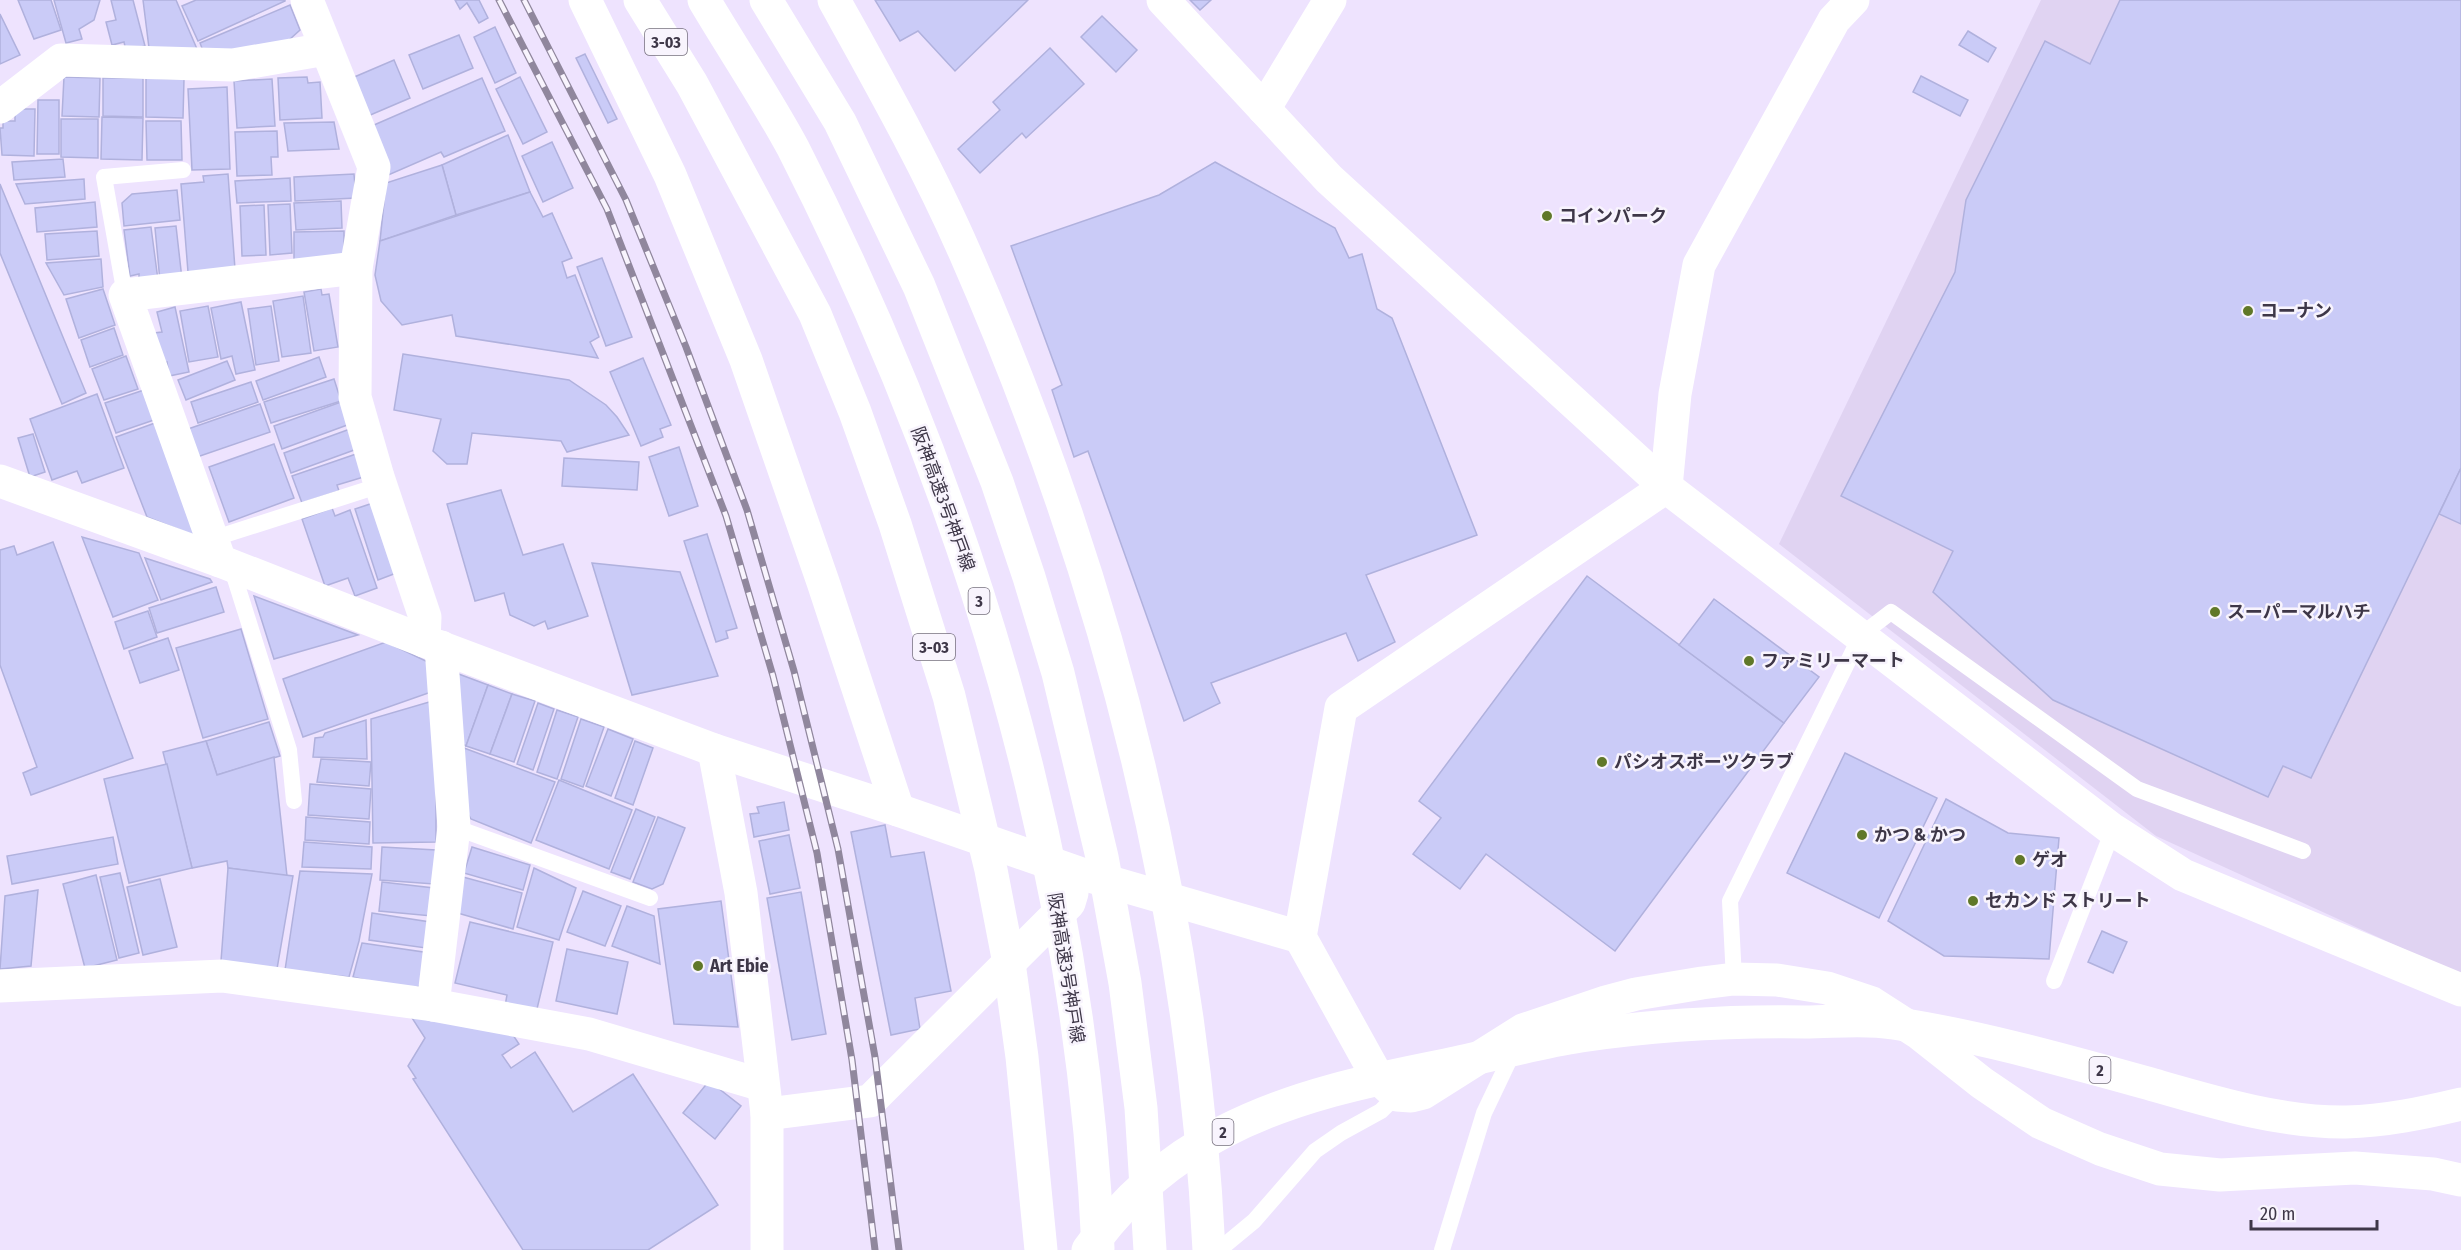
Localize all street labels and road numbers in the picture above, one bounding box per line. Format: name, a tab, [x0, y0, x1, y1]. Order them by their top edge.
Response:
road number: 3-03	[645, 29, 687, 55]
street label: 阪神高速3号神戸線	[907, 424, 979, 574]
road number: 3	[968, 588, 990, 614]
road number: 3-03	[913, 634, 955, 660]
street label: 阪神高速3号神戸線	[1043, 891, 1089, 1045]
road number: 2	[2090, 1057, 2110, 1083]
road number: 2	[1212, 1119, 1234, 1145]

